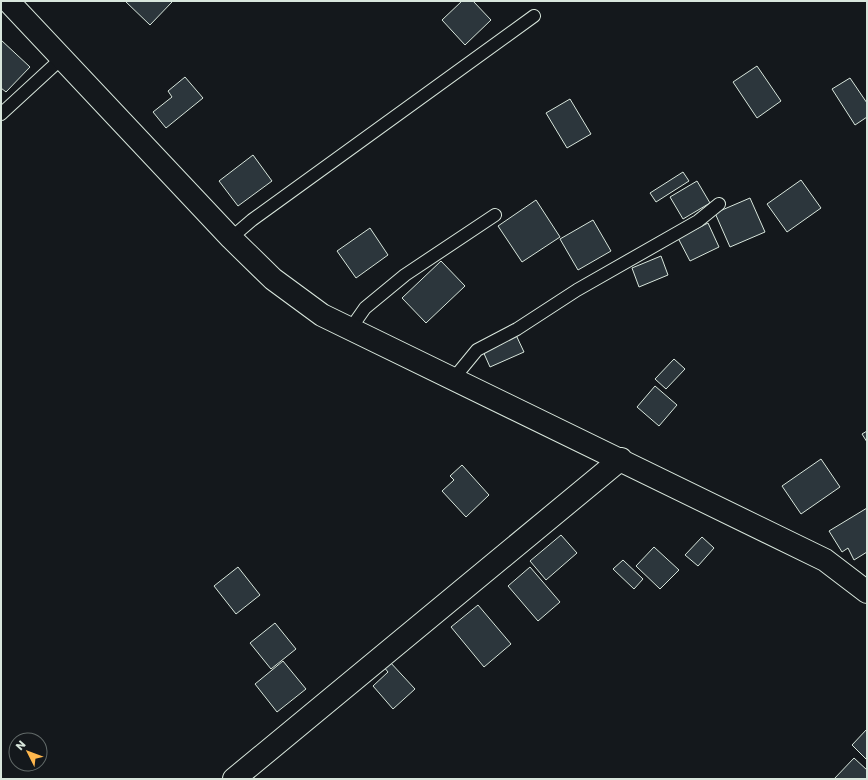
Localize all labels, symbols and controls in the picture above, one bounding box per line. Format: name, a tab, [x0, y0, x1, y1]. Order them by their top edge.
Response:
north arrow	[8, 732, 48, 772]
text: N	[12, 737, 29, 754]

